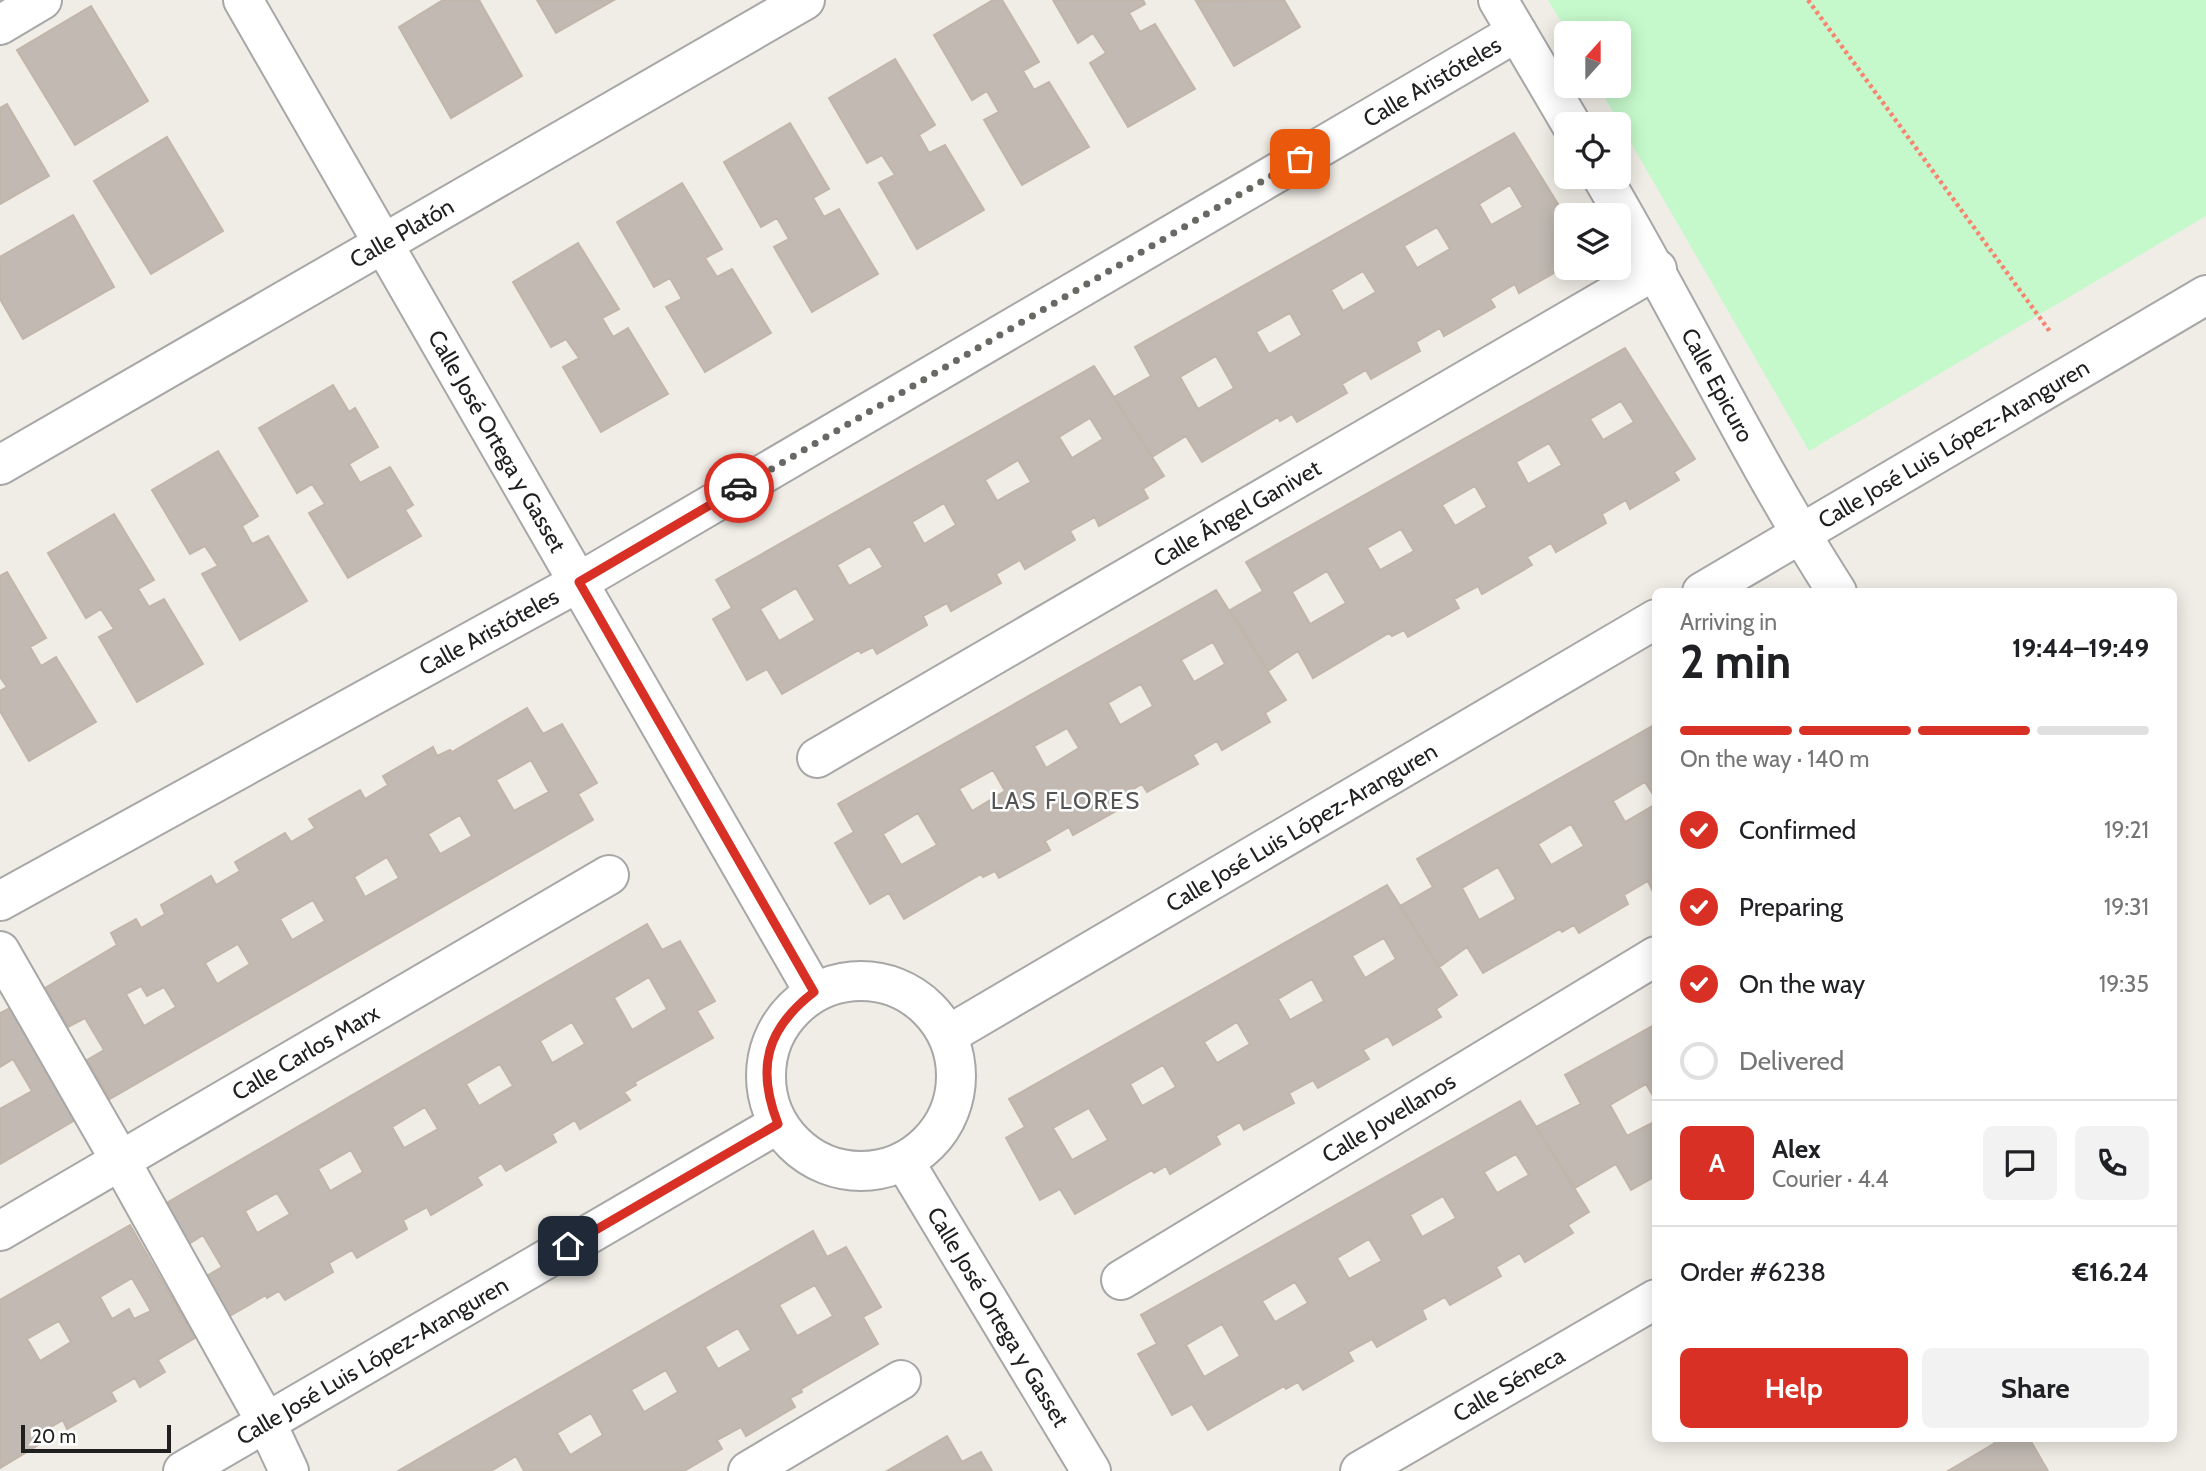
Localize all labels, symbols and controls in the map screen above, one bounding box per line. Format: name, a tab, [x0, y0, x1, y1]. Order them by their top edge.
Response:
north arrow	[1554, 21, 1631, 98]
map controls	[1554, 21, 1631, 280]
street label: Calle Aristóteles	[1358, 30, 1506, 133]
button: locate	[1554, 112, 1631, 189]
pin	[1270, 129, 1330, 189]
icon: bag	[1281, 140, 1319, 178]
street label: Calle Platón	[345, 192, 459, 274]
button: layers	[1554, 203, 1631, 280]
street label: Calle Epicuro	[1675, 323, 1760, 447]
street label: Calle José Ortega y Gasset	[422, 325, 572, 557]
street label: Calle José Luis López-Aranguren	[1813, 353, 2094, 534]
courier	[704, 453, 774, 523]
street label: Calle Ángel Ganivet	[1148, 454, 1326, 573]
icon: car	[720, 469, 758, 507]
street label: Calle Aristóteles	[414, 582, 563, 681]
text: Arriving in	[1680, 608, 1777, 636]
text: 19:44–19:49	[2012, 632, 2149, 664]
text: 2 min	[1680, 634, 1791, 690]
street label: Calle José Luis López-Aranguren	[1161, 737, 1442, 918]
text: On the way · 140 m	[1680, 745, 1870, 773]
district label: LAS FLORES	[991, 786, 1141, 815]
icon: check	[1680, 811, 1718, 849]
text: Confirmed	[1739, 814, 1856, 846]
text: 19:21	[2104, 816, 2149, 844]
icon: check	[1680, 888, 1718, 926]
text: Preparing	[1739, 891, 1843, 923]
text: 19:31	[2104, 893, 2149, 921]
icon: check	[1680, 965, 1718, 1003]
text: On the way	[1739, 968, 1865, 1000]
text: 19:35	[2099, 970, 2149, 998]
street label: Calle Carlos Marx	[227, 998, 384, 1106]
text: Delivered	[1739, 1045, 1844, 1077]
street label: Calle Jovellanos	[1317, 1067, 1460, 1169]
button: chat	[1983, 1126, 2057, 1200]
button: phone	[2075, 1126, 2149, 1200]
text: Alex	[1772, 1133, 1821, 1165]
text: A	[1709, 1147, 1725, 1179]
text: Courier · 4.4	[1772, 1165, 1889, 1193]
street label: Calle José Ortega y Gasset	[921, 1202, 1075, 1432]
pin	[538, 1216, 598, 1276]
icon: home	[549, 1227, 587, 1265]
text: Order #6238	[1680, 1256, 1826, 1288]
text: €16.24	[2072, 1256, 2149, 1288]
street label: Calle José Luis López-Aranguren	[231, 1271, 513, 1451]
street label: Calle Séneca	[1448, 1341, 1569, 1428]
button: Help	[1680, 1348, 1908, 1428]
button: Share	[1922, 1348, 2149, 1428]
scale bar	[21, 1422, 172, 1454]
text: 20 m	[32, 1425, 76, 1448]

